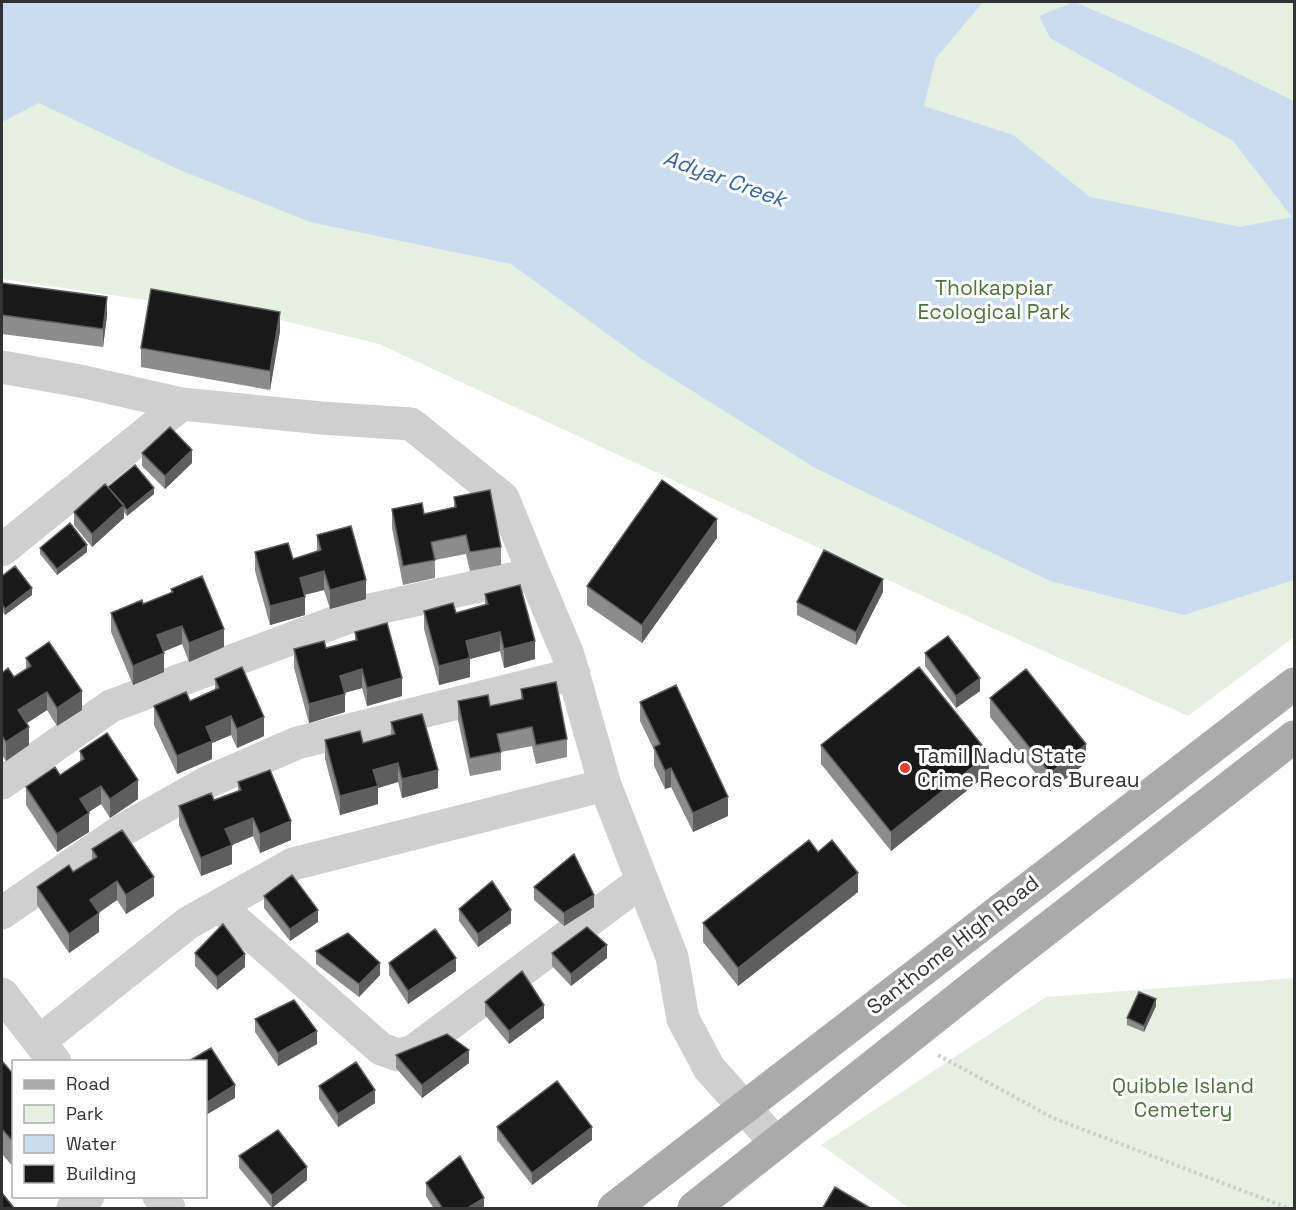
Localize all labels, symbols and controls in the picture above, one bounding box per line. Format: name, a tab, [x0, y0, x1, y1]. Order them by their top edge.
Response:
water label: Adyar Creek	[660, 143, 792, 214]
park label: Tholkappiar Ecological Park	[918, 274, 1070, 325]
place label: Tamil Nadu State Crime Records Bureau	[917, 742, 1140, 793]
marker: Tamil Nadu State Crime Records Bureau	[898, 761, 912, 775]
street label: Santhome High Road	[861, 869, 1044, 1020]
legend	[12, 1060, 207, 1198]
text: Road	[66, 1072, 110, 1095]
park label: Quibble Island Cemetery	[1112, 1072, 1254, 1123]
text: Park	[66, 1102, 104, 1125]
text: Water	[66, 1132, 117, 1155]
text: Building	[66, 1162, 136, 1185]

